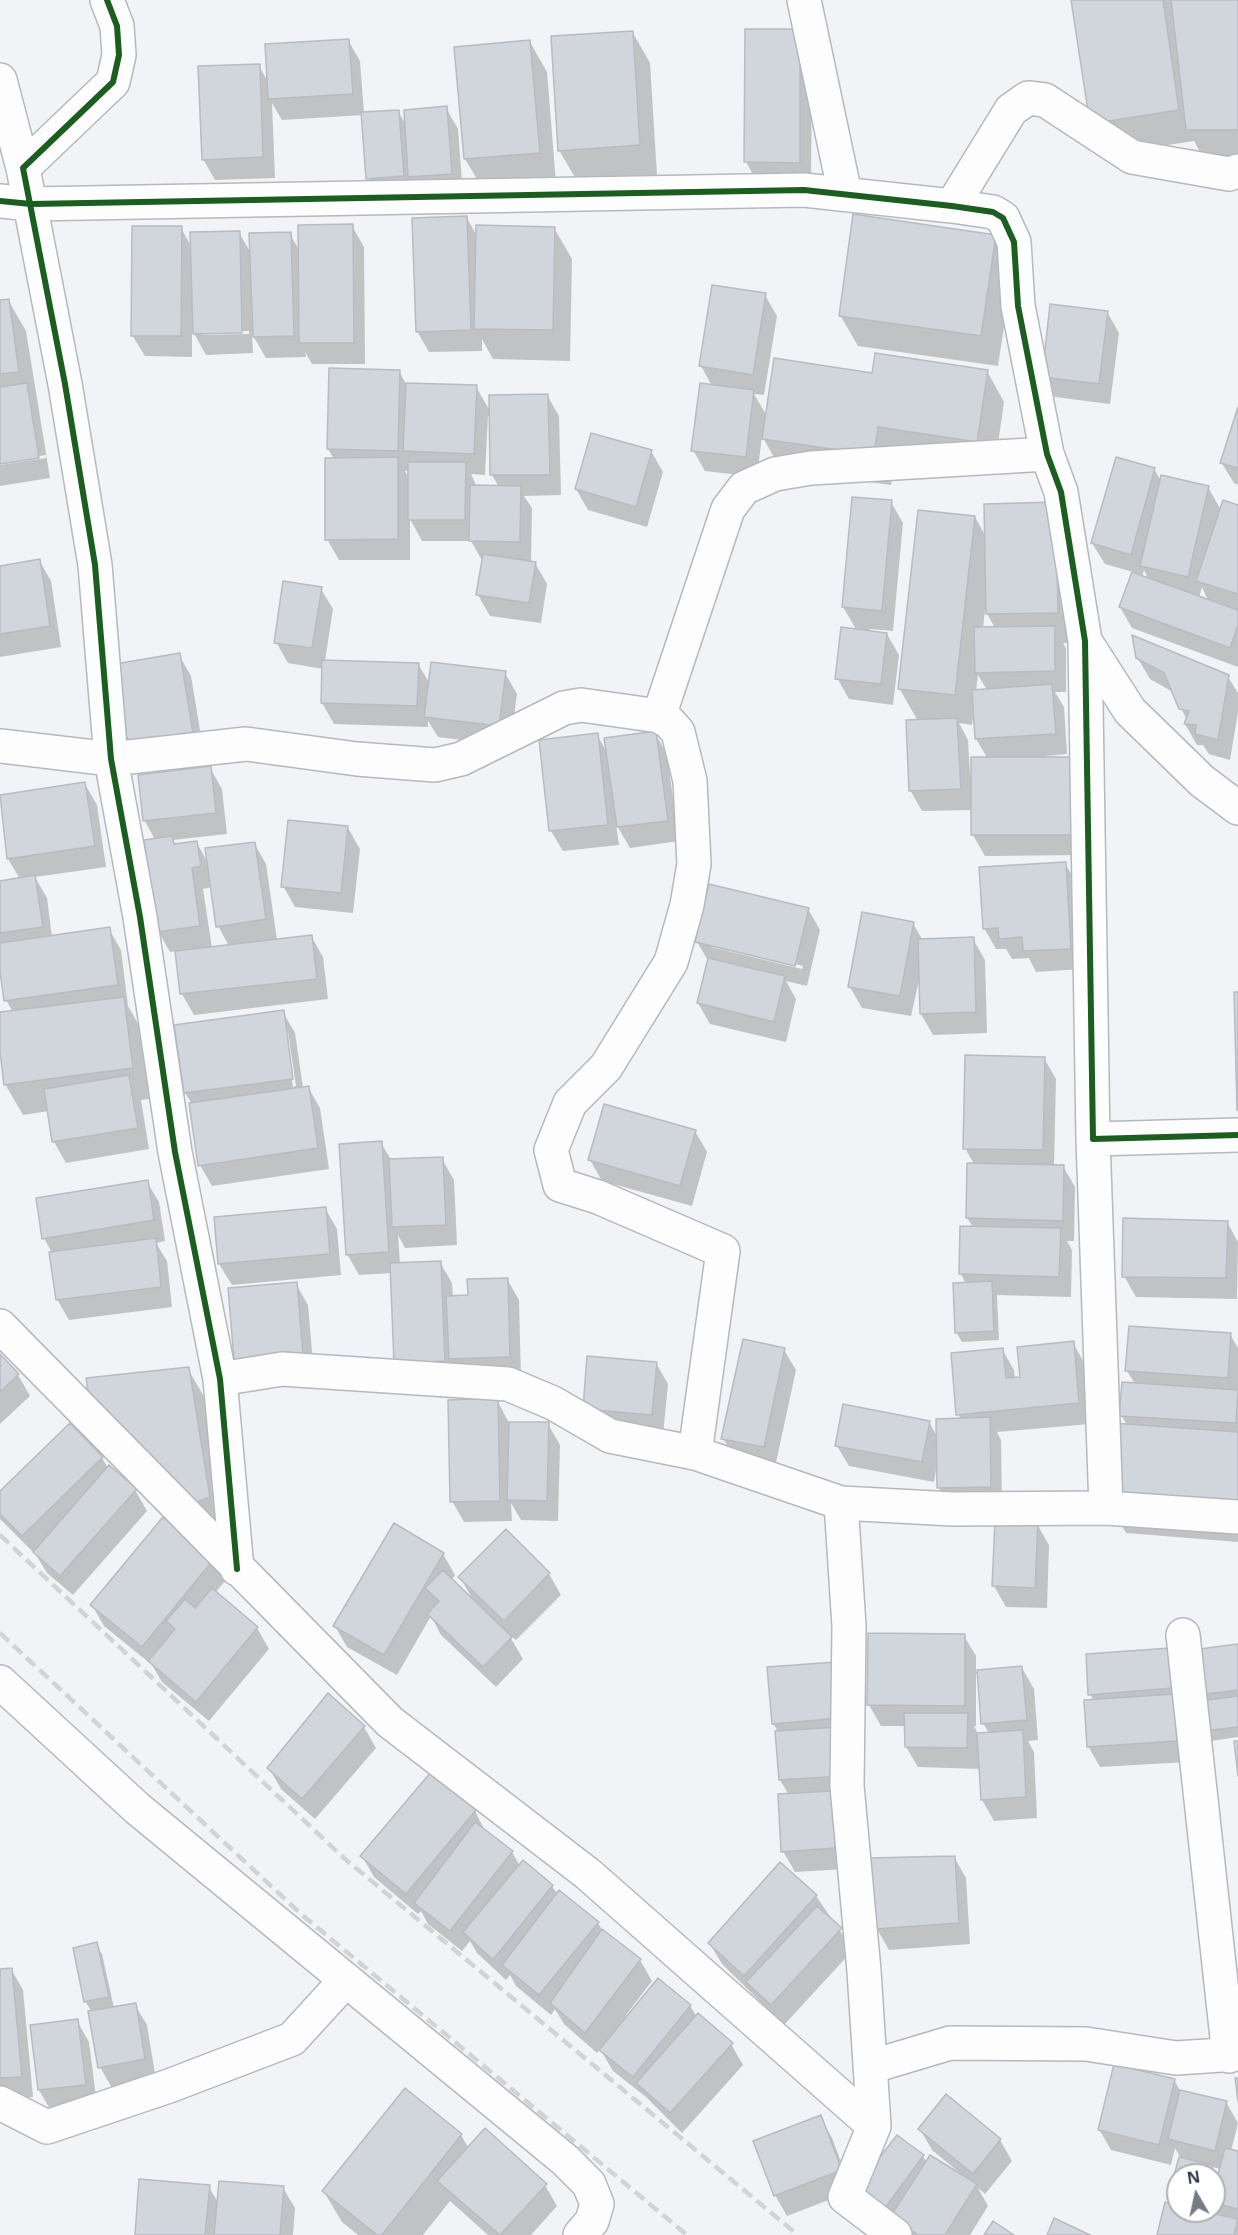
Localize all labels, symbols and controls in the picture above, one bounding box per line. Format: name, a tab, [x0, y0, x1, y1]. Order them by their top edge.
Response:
north arrow	[1166, 2163, 1226, 2223]
text: N	[1185, 2165, 1202, 2189]

